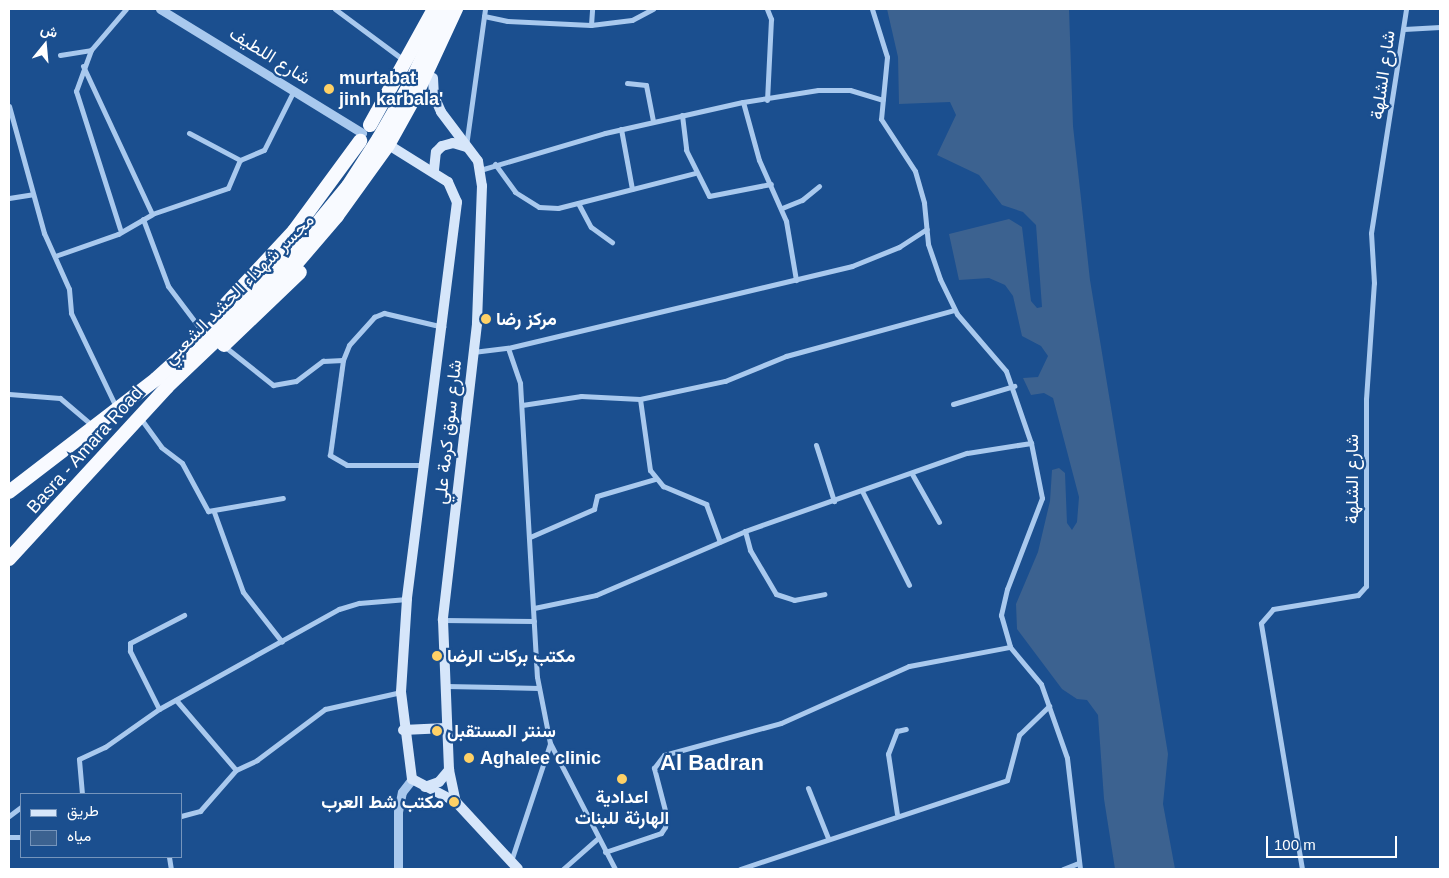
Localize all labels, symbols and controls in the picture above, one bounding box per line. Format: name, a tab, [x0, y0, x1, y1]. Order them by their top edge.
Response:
north arrow	[20, 20, 70, 70]
text: ش	[39, 21, 60, 41]
street label: شارع اللطيف	[225, 23, 315, 89]
street label: شارع الشلهة	[1366, 29, 1400, 121]
place label: murtabat jinh karbala'	[339, 68, 443, 110]
marker: murtabat jinh karbala'	[323, 83, 335, 95]
street label: مجسر شهداء الحشد الشعبي	[159, 209, 319, 369]
place label: مركز رضا	[496, 308, 557, 330]
marker: مركز رضا	[480, 313, 492, 325]
street label: شارع سوق كرمة علي	[430, 359, 466, 505]
street label: Basra - Amara Road	[22, 382, 148, 518]
street label: شارع الشلهة	[1341, 434, 1363, 524]
place label: مكتب بركات الرضا	[447, 645, 575, 667]
marker: مكتب بركات الرضا	[431, 650, 443, 662]
place label: سنتر المستقبل	[447, 720, 556, 742]
marker: سنتر المستقبل	[431, 725, 443, 737]
place label: Aghalee clinic	[480, 747, 601, 769]
district label: Al Badran	[660, 750, 764, 776]
marker: Aghalee clinic	[462, 751, 476, 765]
marker: اعدادية الهارثة للبنات	[616, 773, 628, 785]
place label: اعدادية الهارثة للبنات	[575, 787, 669, 830]
place label: مكتب شط العرب	[321, 791, 444, 813]
legend	[20, 793, 182, 858]
marker: مكتب شط العرب	[448, 796, 460, 808]
text: طريق	[67, 802, 99, 819]
scale bar	[1269, 826, 1400, 858]
text: مياه	[67, 827, 91, 844]
text: 100 m	[1274, 836, 1316, 853]

